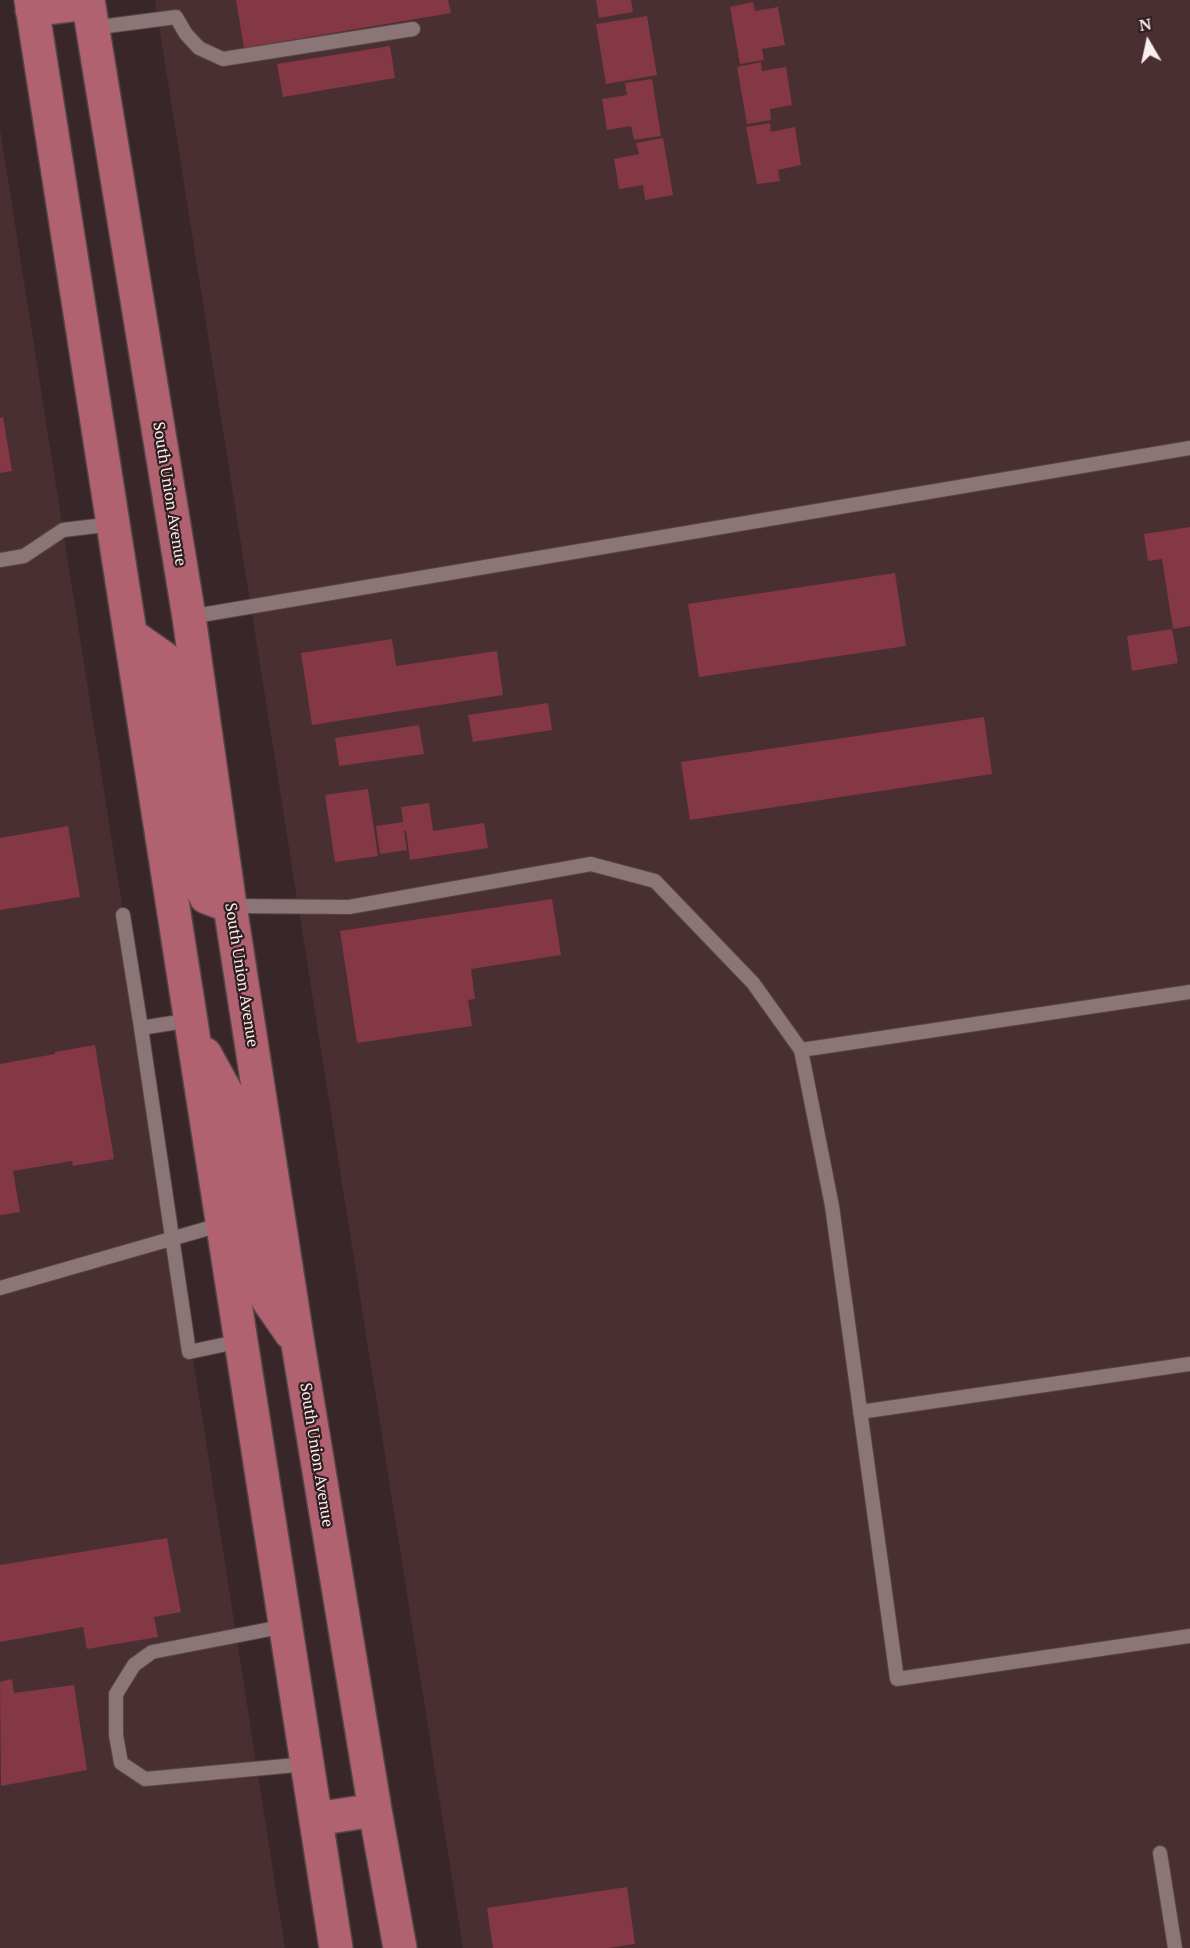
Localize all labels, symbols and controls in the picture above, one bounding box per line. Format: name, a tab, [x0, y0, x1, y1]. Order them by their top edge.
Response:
north arrow	[1118, 12, 1178, 72]
text: N	[1137, 12, 1153, 36]
street label: South Union Avenue	[148, 421, 190, 567]
street label: South Union Avenue	[220, 902, 262, 1048]
street label: South Union Avenue	[295, 1382, 337, 1528]

